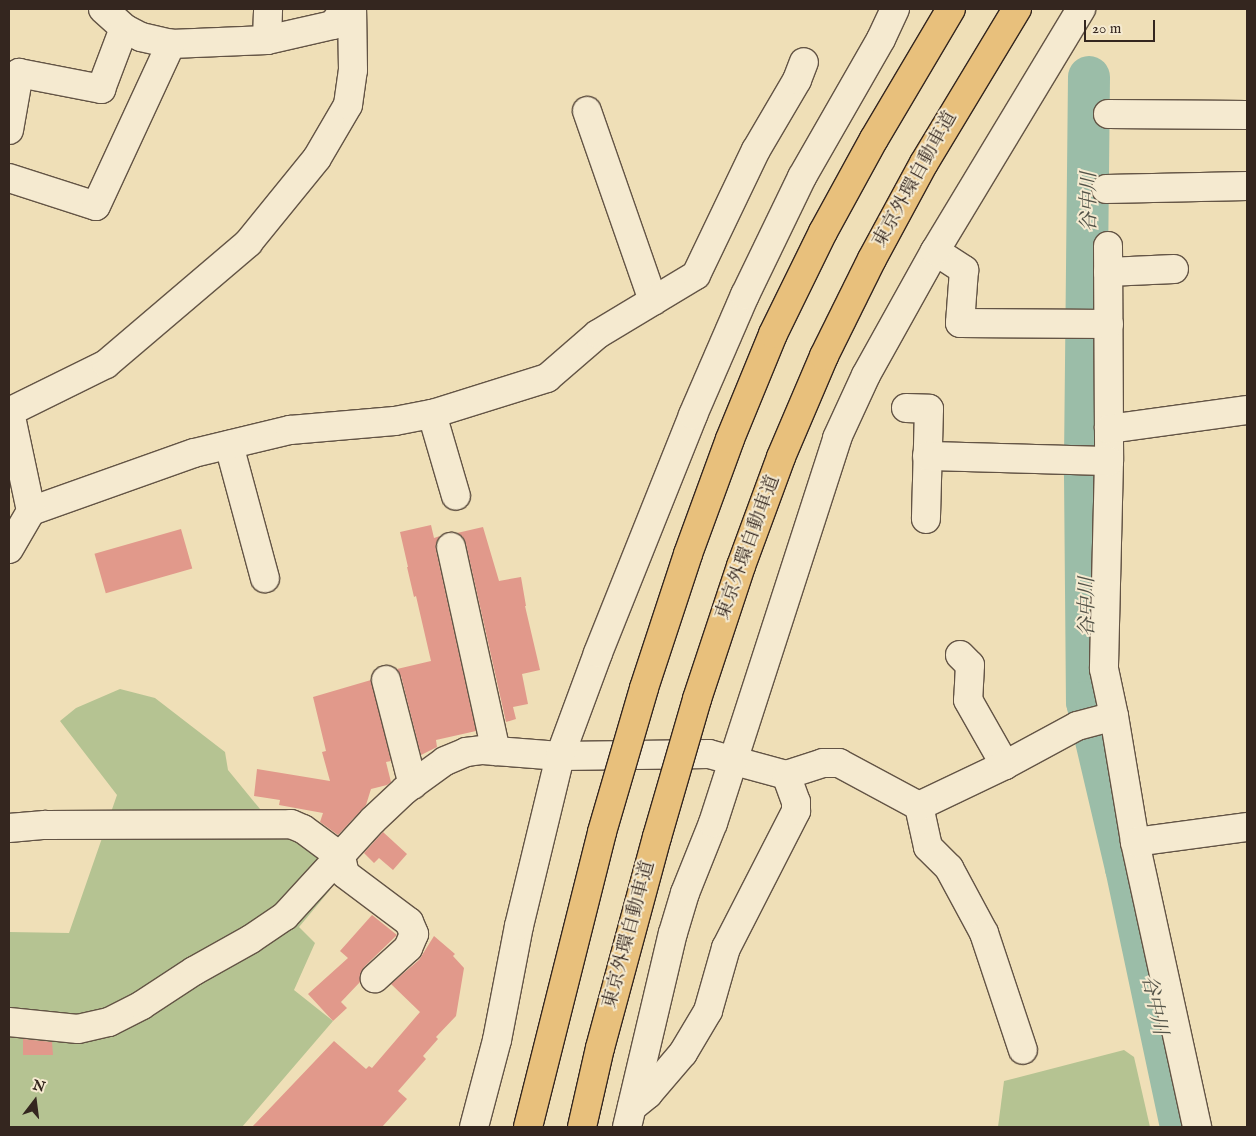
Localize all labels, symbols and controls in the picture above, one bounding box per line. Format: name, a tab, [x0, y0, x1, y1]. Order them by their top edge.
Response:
scale bar	[1086, 10, 1157, 42]
text: 20 m	[1092, 19, 1121, 38]
street label: 東京外環自動車道	[869, 108, 963, 252]
water label: 谷中川	[1077, 172, 1101, 232]
street label: 東京外環自動車道	[712, 473, 786, 623]
water label: 谷中川	[1075, 577, 1099, 637]
street label: 東京外環自動車道	[599, 859, 661, 1011]
water label: 谷中川	[1136, 973, 1172, 1037]
north arrow	[10, 1076, 60, 1126]
text: N	[31, 1076, 47, 1097]

